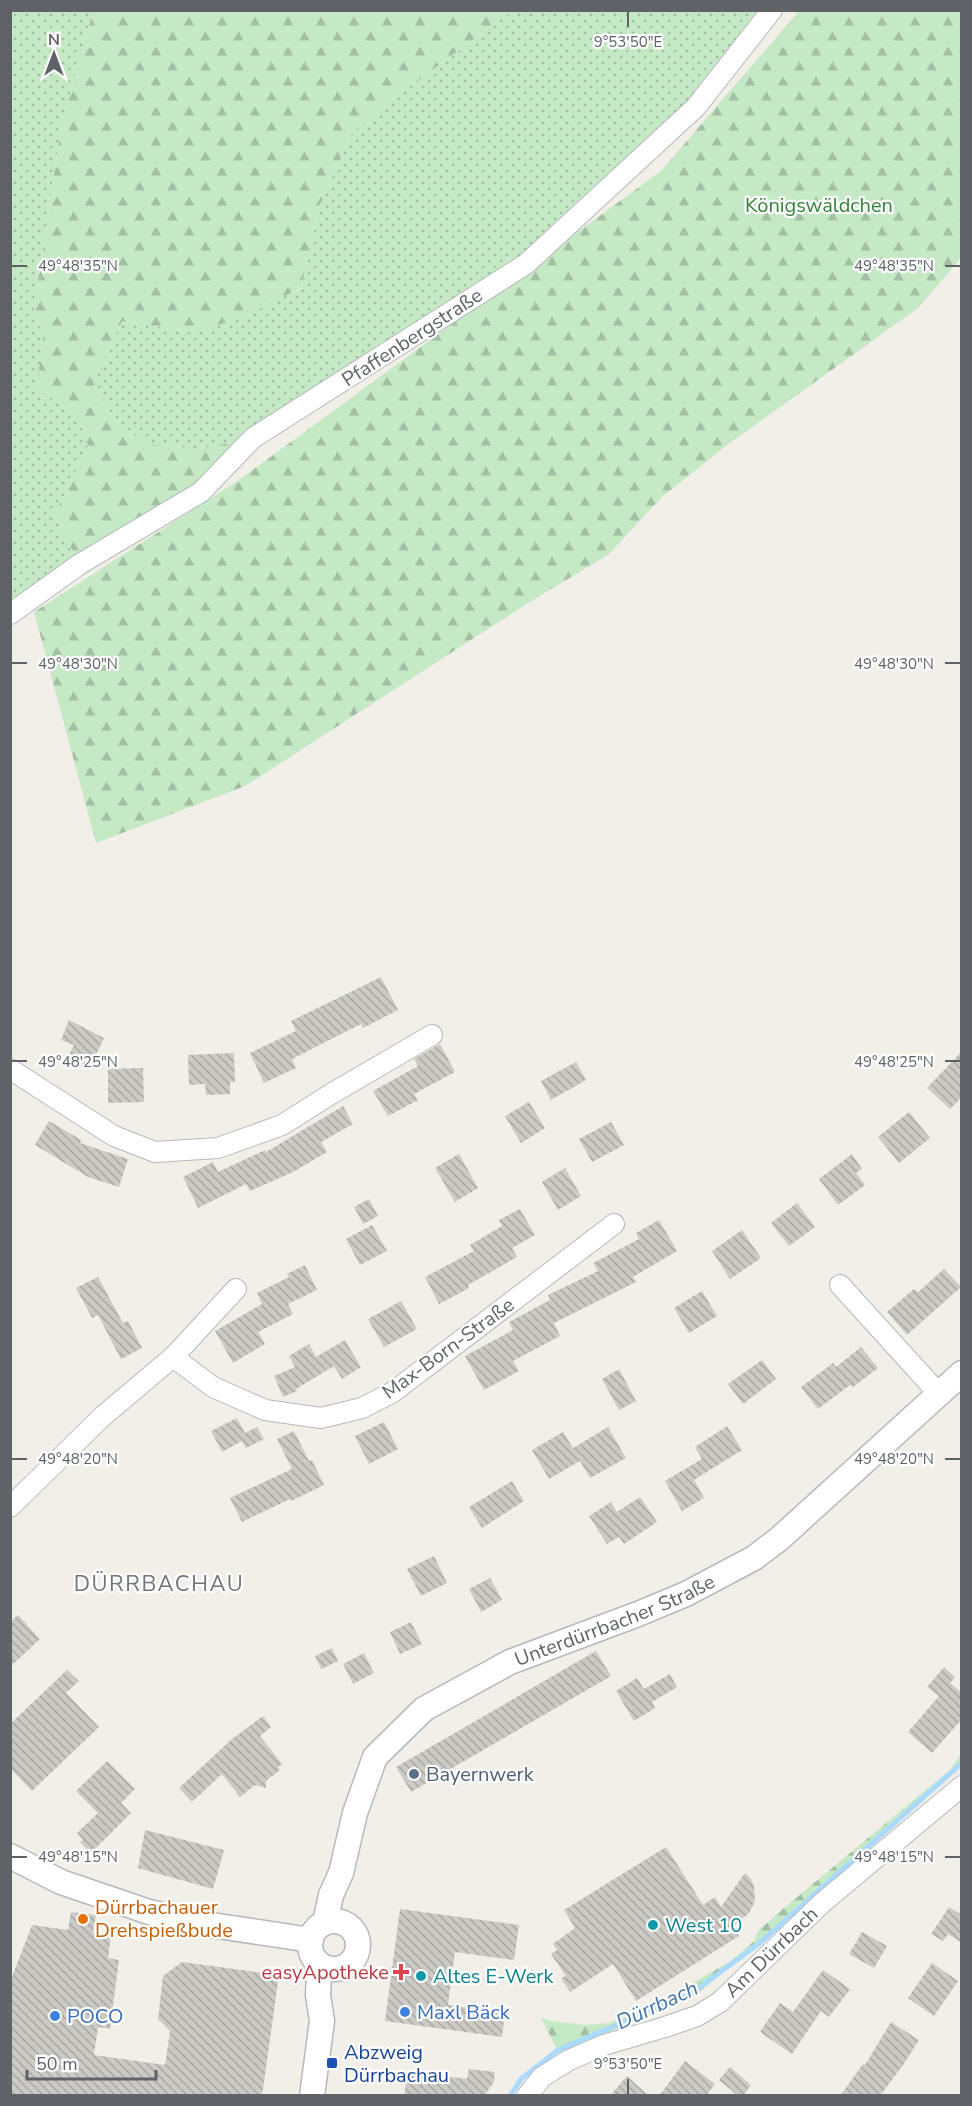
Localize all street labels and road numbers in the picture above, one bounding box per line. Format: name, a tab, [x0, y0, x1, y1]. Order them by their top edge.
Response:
street label: Pfaffenbergstraße	[337, 282, 488, 393]
street label: Max-Born-Straße	[377, 1291, 520, 1406]
street label: Unterdürrbacher Straße	[511, 1568, 720, 1673]
street label: Am Dürrbach	[719, 1901, 824, 2004]

